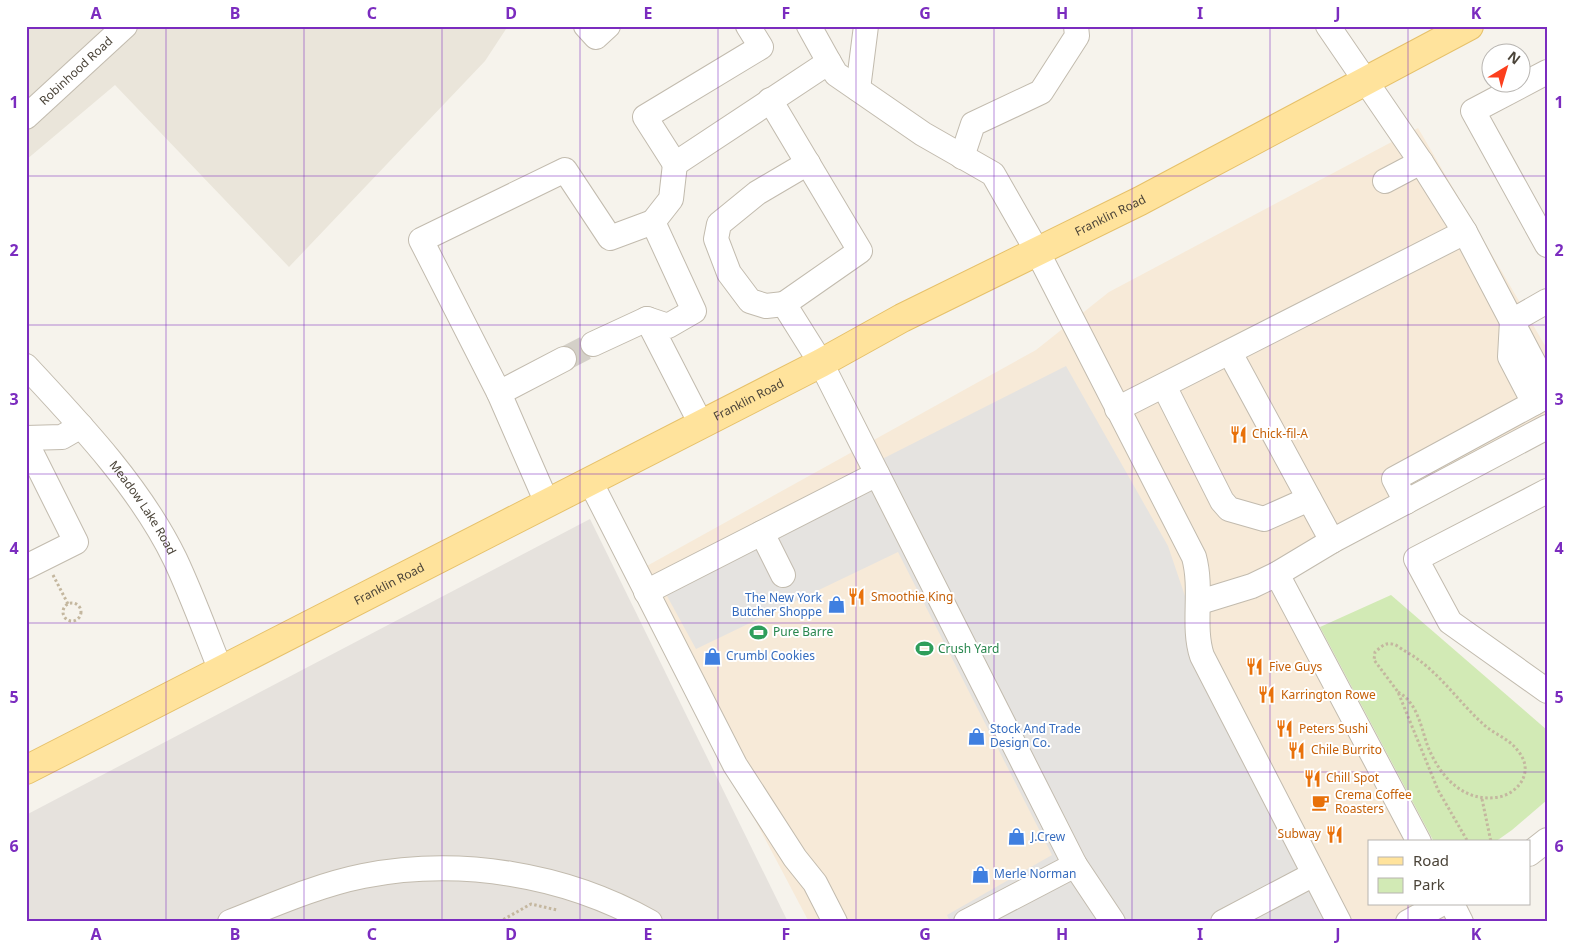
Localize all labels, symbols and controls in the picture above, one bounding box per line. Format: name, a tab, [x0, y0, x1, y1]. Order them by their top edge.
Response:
text: A	[90, 2, 102, 24]
text: B	[230, 2, 240, 24]
text: C	[367, 2, 377, 24]
text: D	[505, 2, 517, 24]
text: E	[644, 2, 653, 24]
text: F	[782, 2, 790, 24]
text: G	[919, 2, 931, 24]
text: H	[1056, 2, 1068, 24]
text: I	[1197, 2, 1203, 24]
text: J	[1333, 2, 1341, 24]
text: K	[1471, 2, 1482, 24]
street label: Robinhood Road	[35, 33, 116, 109]
north arrow	[1480, 42, 1530, 92]
text: N	[1504, 46, 1525, 68]
text: 1	[9, 91, 19, 113]
text: 1	[1554, 91, 1564, 113]
street label: Franklin Road	[1072, 190, 1149, 240]
text: 2	[9, 239, 19, 261]
text: 2	[1554, 239, 1564, 261]
street label: Franklin Road	[710, 374, 787, 425]
text: 3	[9, 388, 19, 410]
text: 3	[1554, 388, 1564, 410]
restaurant icon: Chick-fil-A	[1228, 424, 1248, 444]
place label: Chick-fil-A	[1252, 425, 1308, 442]
street label: Meadow Lake Road	[106, 457, 180, 557]
text: 4	[9, 537, 19, 559]
text: 4	[1554, 537, 1564, 559]
street label: Franklin Road	[351, 558, 427, 609]
restaurant icon: Smoothie King	[847, 587, 867, 607]
place label: Smoothie King	[871, 588, 953, 605]
place label: The New York Butcher Shoppe	[732, 589, 823, 620]
shop icon: The New York Butcher Shoppe	[826, 595, 846, 615]
sports icon: Pure Barre	[749, 622, 769, 642]
place label: Pure Barre	[773, 623, 833, 640]
sports icon: Crush Yard	[914, 639, 934, 659]
place label: Crush Yard	[938, 640, 999, 657]
shop icon: Crumbl Cookies	[702, 646, 722, 666]
place label: Crumbl Cookies	[726, 647, 815, 664]
restaurant icon: Five Guys	[1245, 657, 1265, 677]
place label: Five Guys	[1269, 658, 1323, 675]
restaurant icon: Karrington Rowe	[1257, 685, 1277, 705]
text: 5	[9, 686, 19, 708]
place label: Karrington Rowe	[1281, 686, 1376, 703]
text: 5	[1554, 686, 1564, 708]
restaurant icon: Peters Sushi	[1275, 719, 1295, 739]
place label: Stock And Trade Design Co.	[990, 720, 1081, 751]
place label: Peters Sushi	[1299, 720, 1368, 737]
shop icon: Stock And Trade Design Co.	[966, 726, 986, 746]
restaurant icon: Chile Burrito	[1287, 740, 1307, 760]
place label: Chile Burrito	[1311, 741, 1382, 758]
restaurant icon: Chill Spot	[1302, 768, 1322, 788]
place label: Chill Spot	[1326, 769, 1380, 786]
place label: Crema Coffee Roasters	[1335, 786, 1412, 817]
cafe icon: Crema Coffee Roasters	[1311, 792, 1331, 812]
restaurant icon: Subway	[1325, 824, 1345, 844]
place label: Subway	[1278, 825, 1322, 842]
shop icon: J.Crew	[1007, 827, 1027, 847]
place label: J.Crew	[1030, 828, 1066, 845]
text: 6	[9, 835, 19, 857]
text: 6	[1554, 835, 1564, 857]
legend	[1368, 840, 1530, 906]
text: Road	[1413, 850, 1449, 870]
shop icon: Merle Norman	[970, 864, 990, 884]
place label: Merle Norman	[994, 865, 1076, 882]
text: Park	[1413, 874, 1445, 894]
text: A	[90, 923, 102, 945]
text: B	[230, 923, 240, 945]
text: C	[367, 923, 377, 945]
text: D	[505, 923, 517, 945]
text: E	[644, 923, 653, 945]
text: F	[782, 923, 790, 945]
text: G	[919, 923, 931, 945]
text: H	[1056, 923, 1068, 945]
text: I	[1197, 923, 1203, 945]
text: J	[1333, 923, 1341, 945]
text: K	[1471, 923, 1482, 945]

